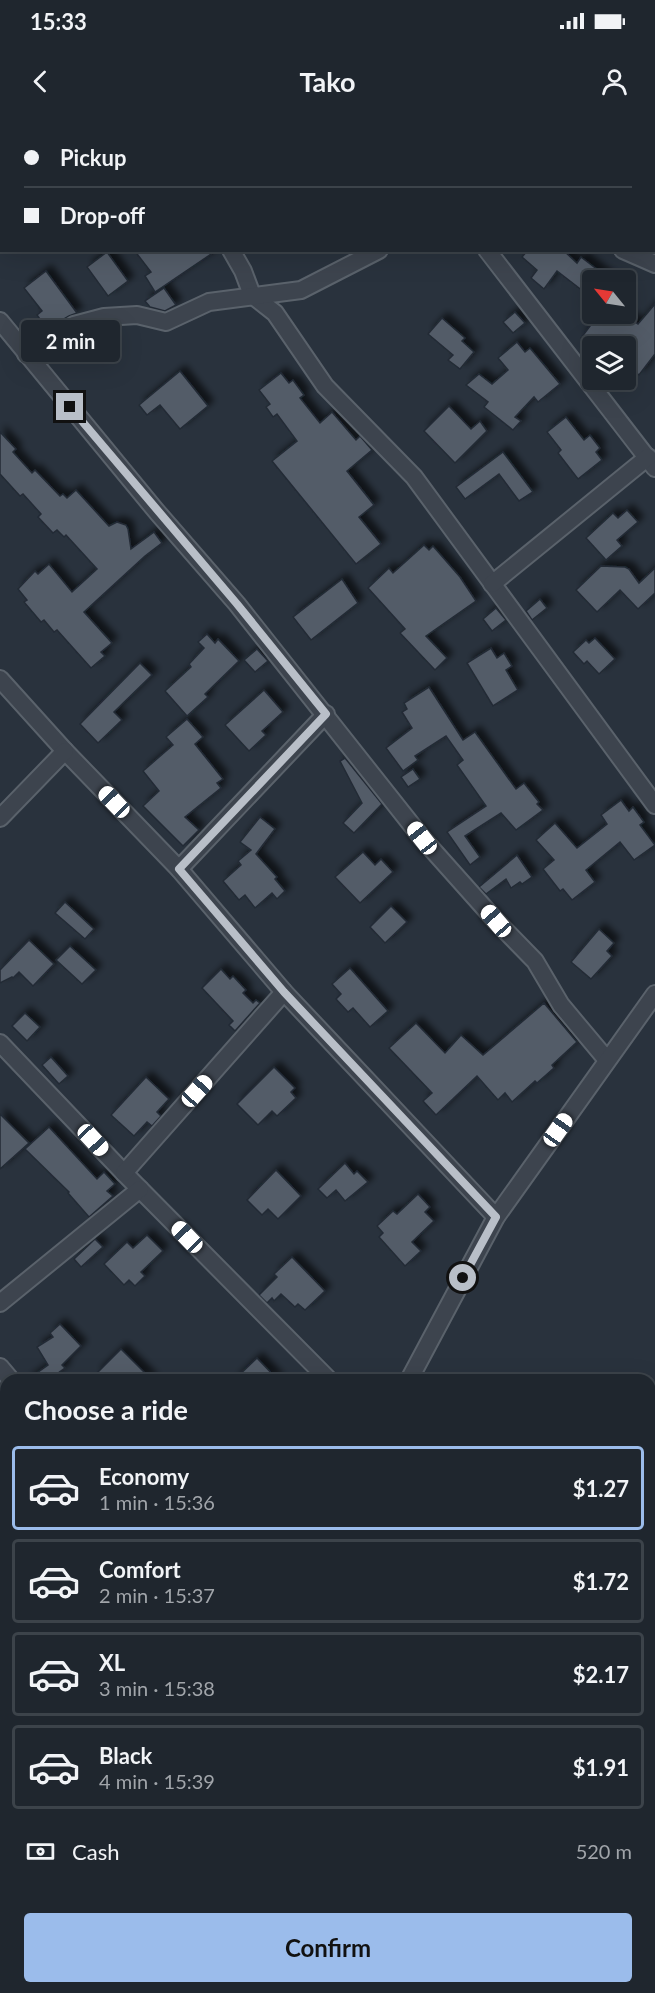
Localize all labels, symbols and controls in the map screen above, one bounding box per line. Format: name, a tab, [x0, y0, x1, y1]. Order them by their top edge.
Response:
text: 15:33	[30, 8, 87, 35]
icon: back	[24, 65, 57, 98]
text: Tako	[299, 65, 356, 98]
icon: person	[598, 65, 631, 98]
text: Pickup	[60, 144, 126, 171]
text: Drop-off	[60, 202, 145, 229]
north arrow	[582, 270, 636, 324]
map controls	[582, 270, 636, 390]
callout: 2 min	[20, 320, 119, 362]
text: 2 min	[46, 329, 95, 353]
button: layers	[582, 336, 636, 390]
route end	[56, 393, 83, 420]
car	[95, 783, 133, 821]
car	[404, 818, 440, 858]
car	[477, 902, 515, 940]
car	[178, 1072, 216, 1110]
car	[540, 1110, 576, 1150]
car	[74, 1121, 112, 1159]
car	[168, 1218, 206, 1256]
route start	[449, 1264, 476, 1291]
text: Choose a ride	[24, 1393, 188, 1426]
icon: car	[27, 1461, 81, 1515]
text: Economy	[99, 1463, 189, 1490]
text: $1.27	[573, 1475, 629, 1502]
text: 1 min · 15:36	[99, 1490, 215, 1514]
icon: car	[27, 1554, 81, 1608]
text: Comfort	[99, 1556, 181, 1583]
text: $1.72	[573, 1568, 629, 1595]
text: 2 min · 15:37	[99, 1583, 215, 1607]
icon: car	[27, 1647, 81, 1701]
text: XL	[99, 1649, 125, 1676]
text: $2.17	[573, 1661, 629, 1688]
text: 3 min · 15:38	[99, 1676, 215, 1700]
icon: car	[27, 1740, 81, 1794]
text: Black	[99, 1742, 152, 1769]
text: $1.91	[573, 1754, 629, 1781]
text: 4 min · 15:39	[99, 1769, 215, 1793]
icon: cash	[24, 1835, 57, 1868]
text: Cash	[72, 1838, 119, 1865]
text: 520 m	[576, 1839, 632, 1863]
button: Confirm	[24, 1913, 632, 1982]

